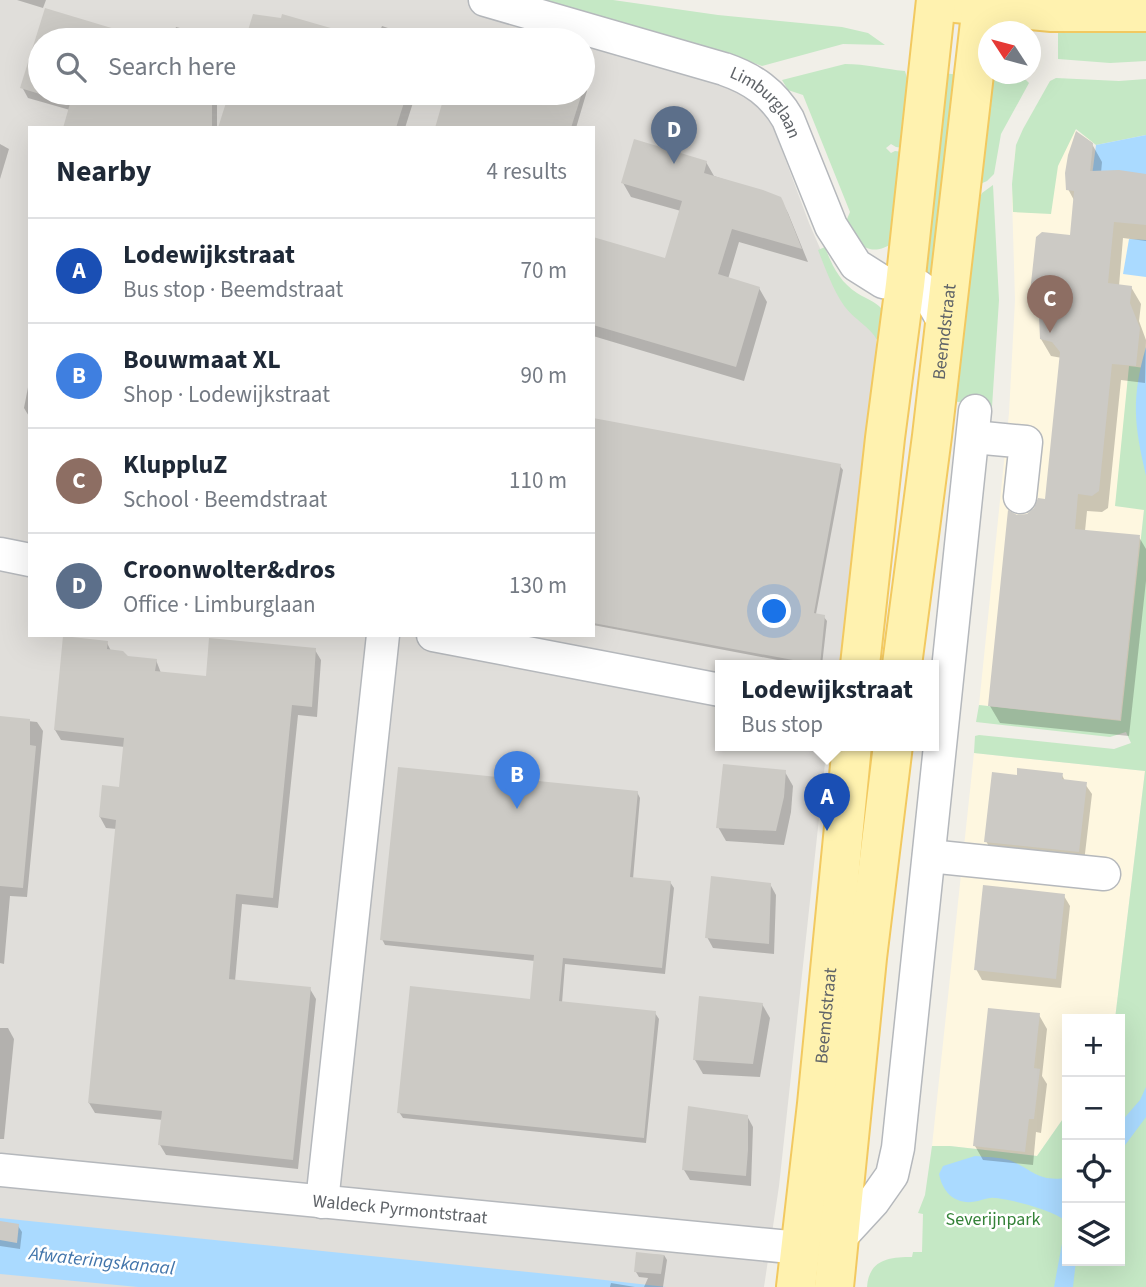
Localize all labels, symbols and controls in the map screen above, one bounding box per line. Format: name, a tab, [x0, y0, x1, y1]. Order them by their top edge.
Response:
north arrow	[978, 21, 1041, 84]
search box	[28, 28, 595, 105]
icon: search	[52, 48, 90, 86]
text: Search here	[108, 48, 236, 85]
street label: Limburglaan	[726, 60, 807, 142]
pin: D	[651, 106, 697, 164]
text: Nearby	[56, 150, 151, 193]
text: 4 results	[487, 155, 567, 188]
text: Lodewijkstraat	[123, 236, 295, 273]
text: A	[72, 254, 86, 287]
text: 70 m	[520, 254, 567, 287]
text: Bus stop · Beemdstraat	[123, 273, 343, 306]
pin: C	[1027, 275, 1073, 333]
street label: Beemdstraat	[927, 282, 963, 381]
text: Bouwmaat XL	[123, 341, 281, 378]
text: B	[72, 359, 86, 392]
text: 90 m	[520, 359, 567, 392]
text: Shop · Lodewijkstraat	[123, 378, 330, 411]
text: KluppluZ	[123, 446, 227, 483]
text: C	[72, 464, 86, 497]
text: 110 m	[509, 464, 567, 497]
text: School · Beemdstraat	[123, 483, 327, 516]
text: Croonwolter&dros	[123, 551, 335, 588]
text: D	[72, 569, 86, 602]
text: 130 m	[509, 569, 567, 602]
text: Office · Limburglaan	[123, 588, 316, 621]
your location	[757, 594, 791, 628]
popup	[715, 660, 939, 751]
text: Lodewijkstraat	[741, 671, 913, 708]
text: Bus stop	[741, 708, 823, 741]
pin: B	[494, 751, 540, 809]
pin: A	[804, 773, 850, 831]
street label: Beemdstraat	[809, 966, 843, 1065]
map controls	[1062, 1014, 1125, 1266]
button: +	[1062, 1014, 1125, 1077]
button: −	[1062, 1077, 1125, 1140]
button: locate	[1062, 1140, 1125, 1203]
street label: Waldeck Pyrmontstraat	[311, 1189, 489, 1230]
button: layers	[1062, 1203, 1125, 1266]
park label: Severijnpark	[946, 1207, 1041, 1232]
water label: Afwateringskanaal	[27, 1240, 176, 1283]

